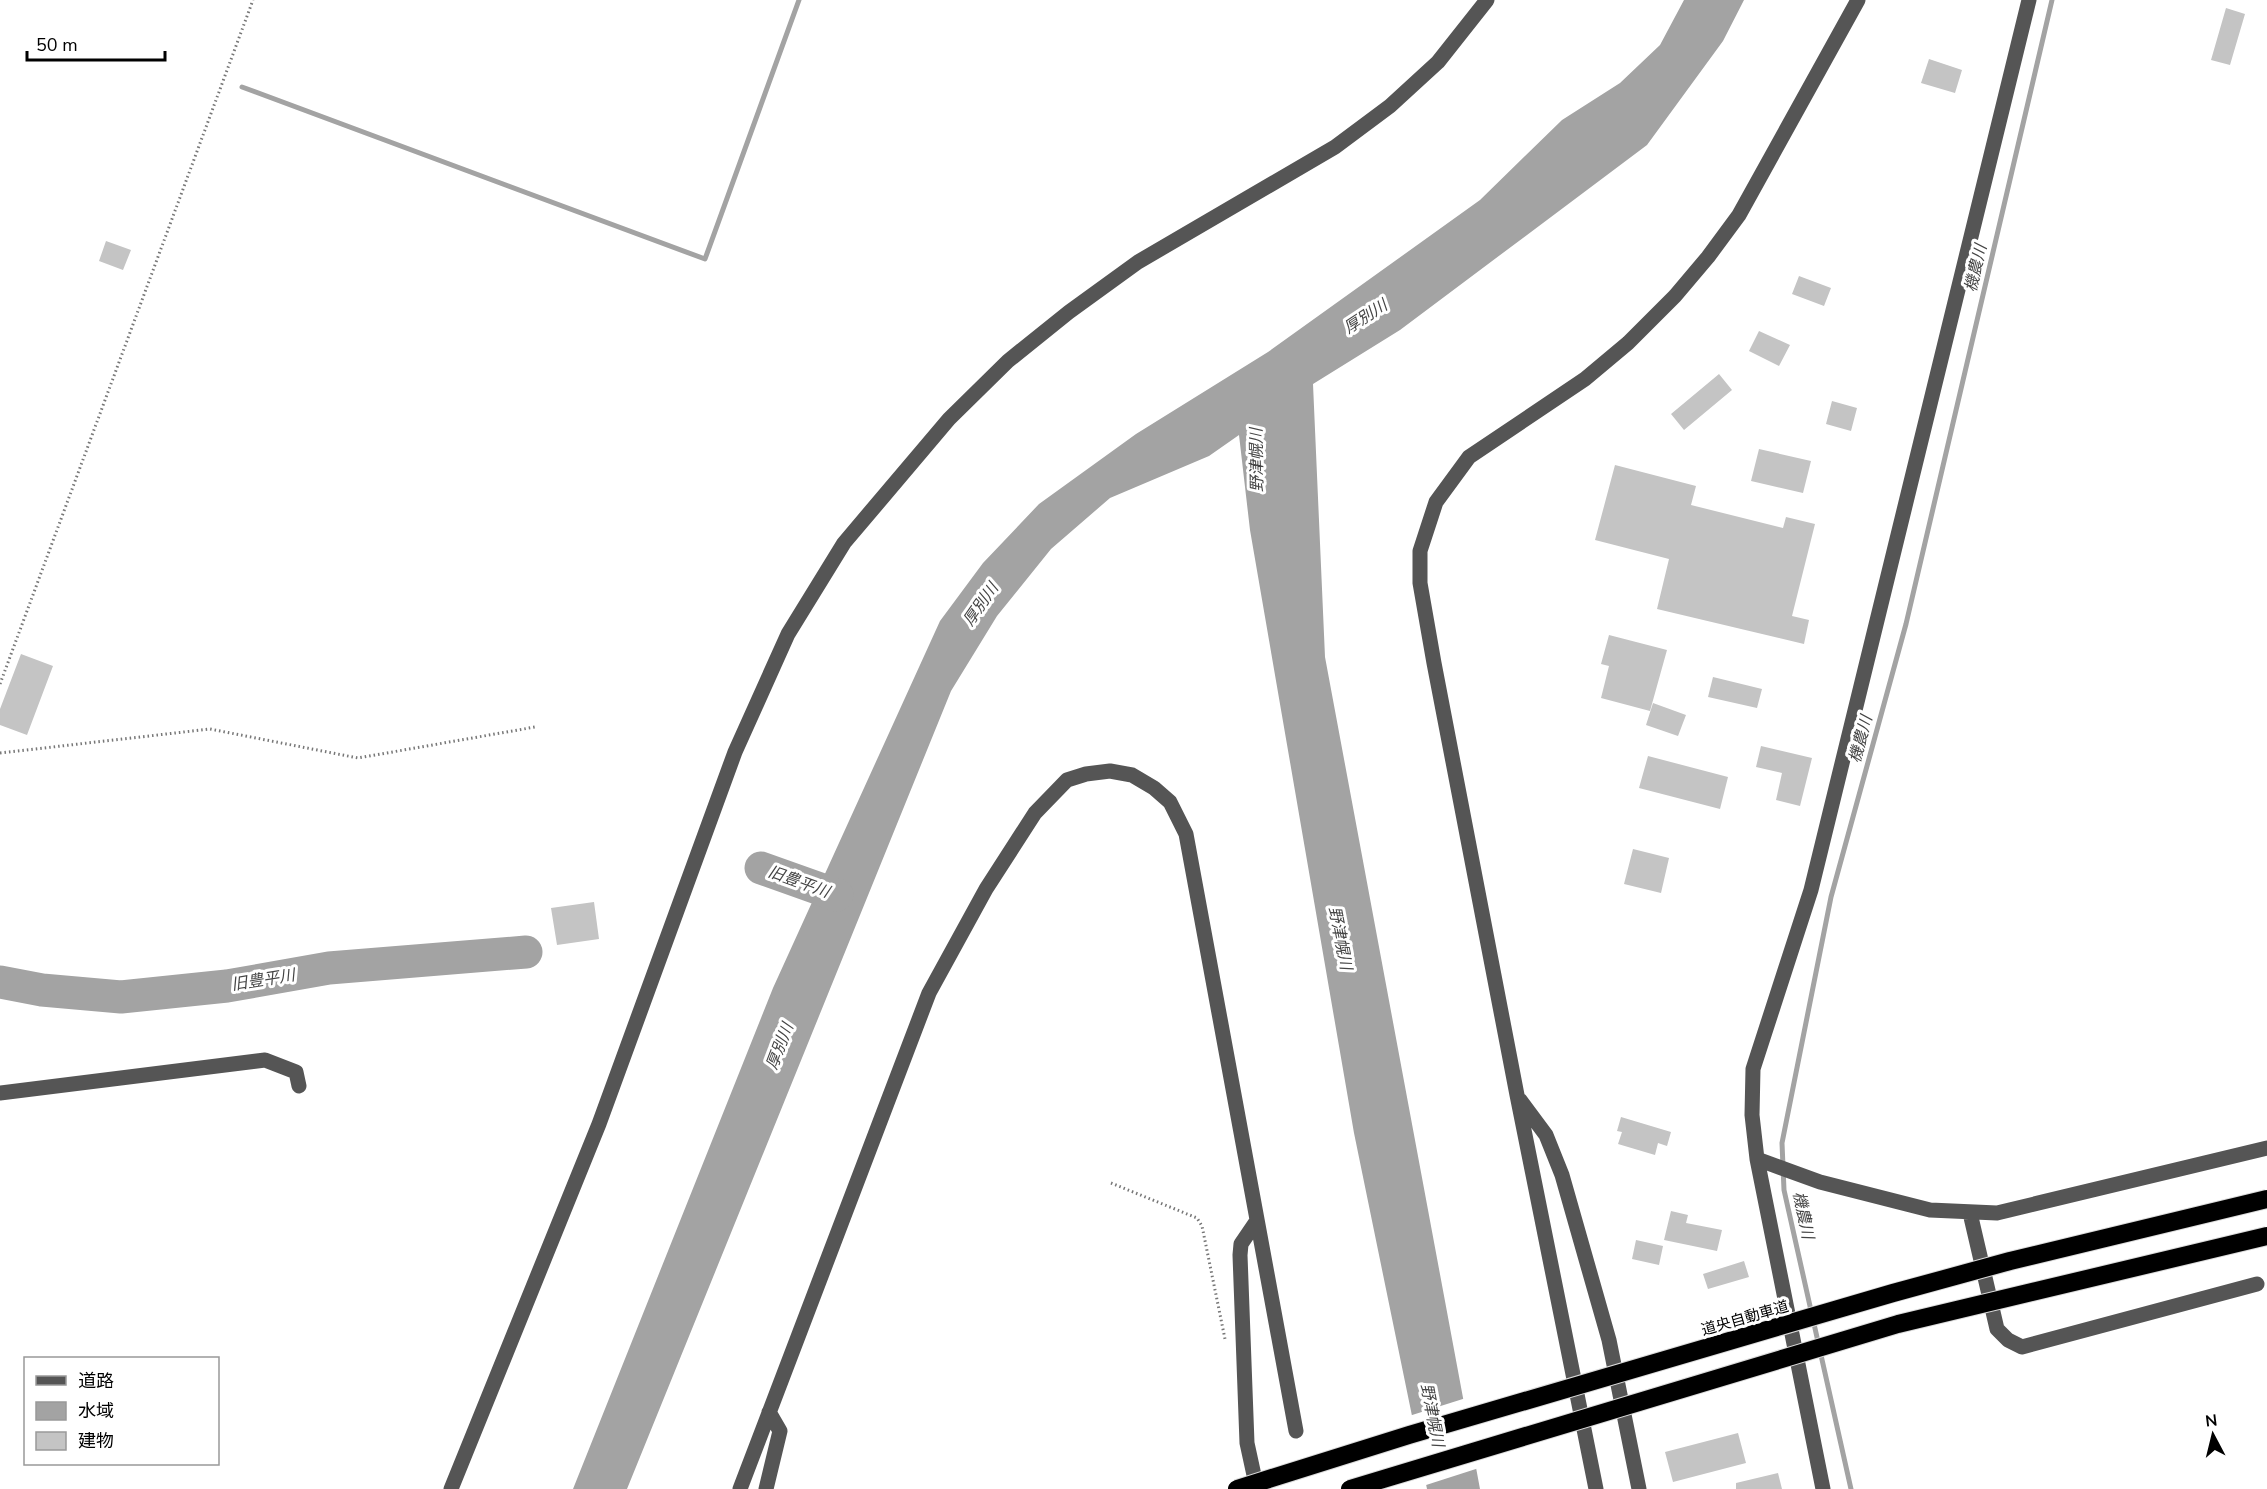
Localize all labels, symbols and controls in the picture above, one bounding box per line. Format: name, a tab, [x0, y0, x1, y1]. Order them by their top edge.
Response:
scale bar	[27, 24, 165, 62]
text: 50 m	[36, 33, 78, 57]
water label: 機農川	[1960, 240, 1993, 294]
water label: 厚別川	[1339, 293, 1393, 339]
water label: 野津幌川	[1245, 426, 1269, 492]
water label: 厚別川	[958, 577, 1005, 631]
water label: 機農川	[1844, 711, 1878, 765]
water label: 旧豊平川	[765, 861, 834, 904]
water label: 野津幌川	[1323, 905, 1357, 974]
water label: 旧豊平川	[230, 964, 298, 996]
water label: 厚別川	[761, 1018, 800, 1073]
water label: 機農川	[1787, 1189, 1819, 1243]
street label: 道央自動車道	[1699, 1296, 1791, 1340]
legend	[24, 1357, 219, 1465]
text: 道路	[78, 1369, 114, 1393]
water label: 野津幌川	[1415, 1382, 1449, 1451]
text: 水域	[78, 1399, 114, 1423]
north arrow	[2183, 1405, 2243, 1465]
text: N	[2204, 1409, 2219, 1433]
text: 建物	[78, 1429, 114, 1453]

